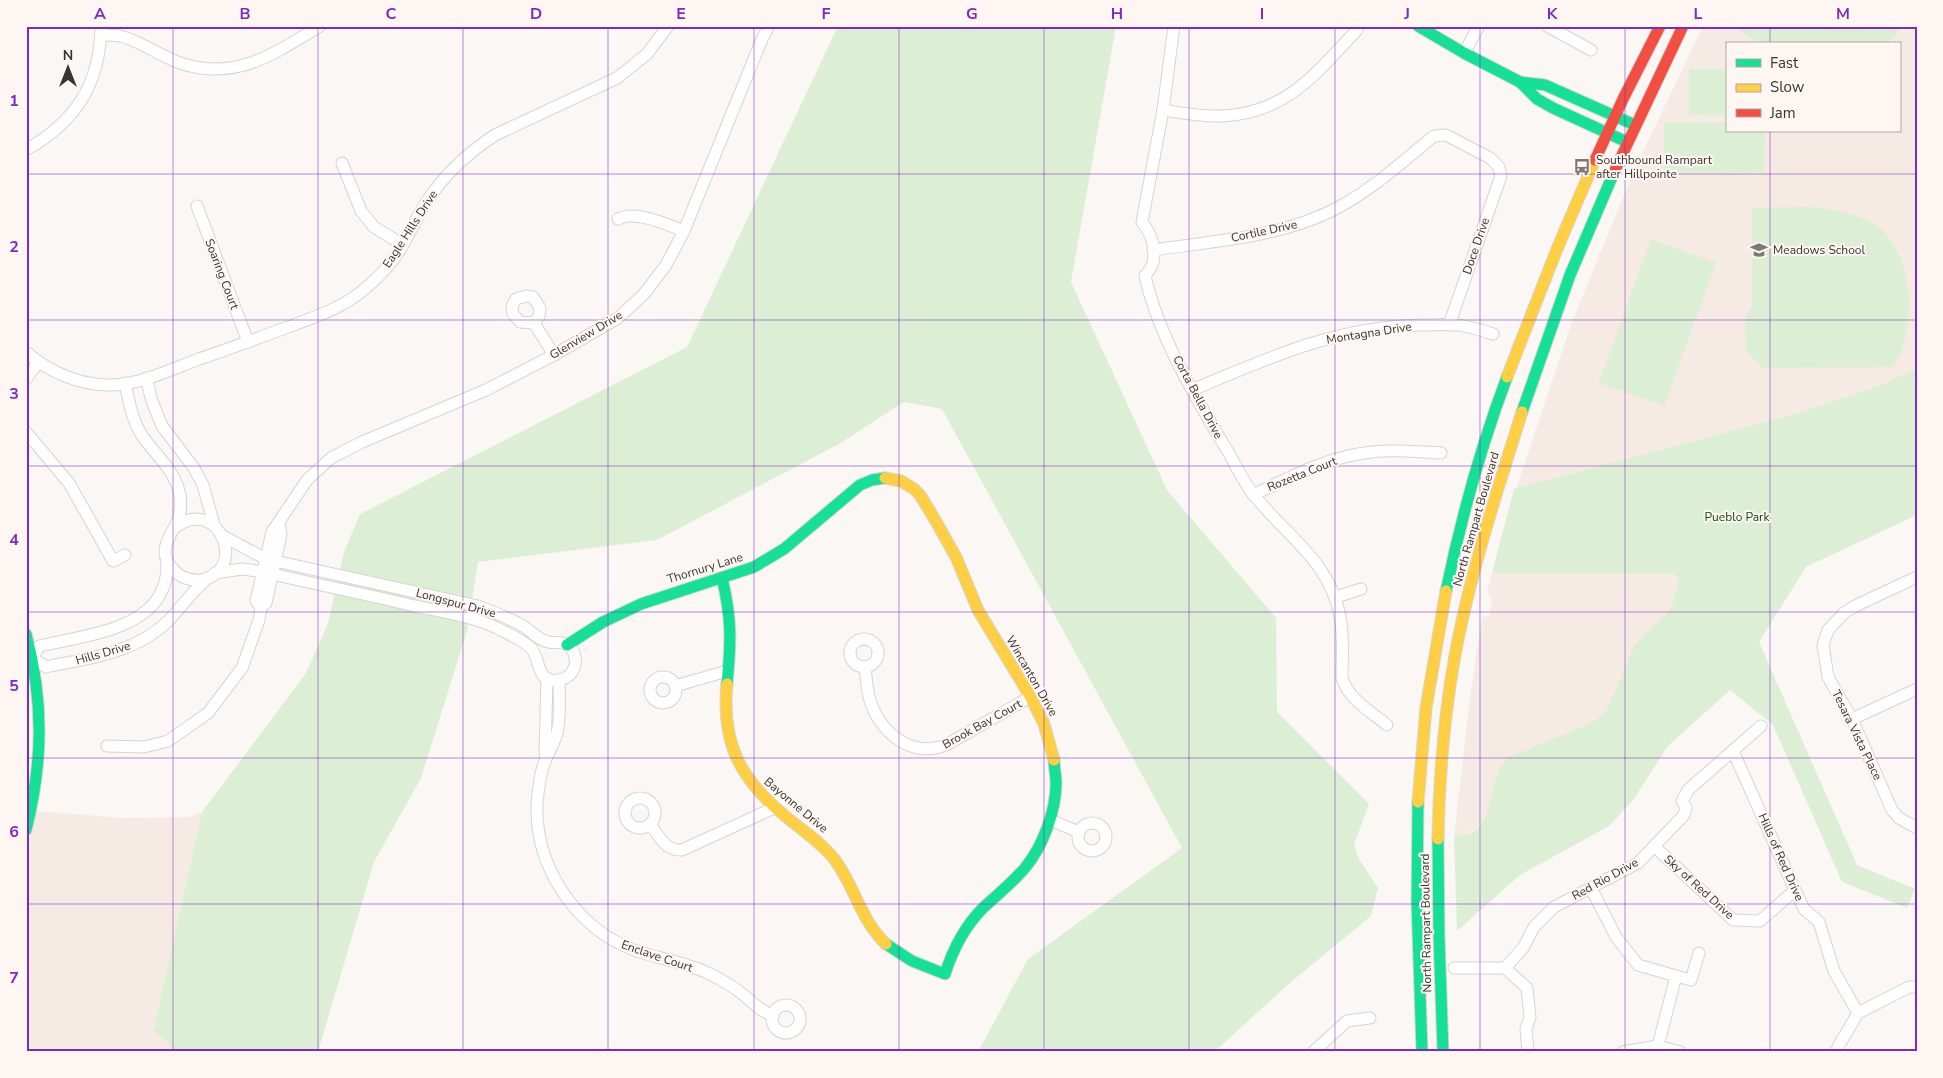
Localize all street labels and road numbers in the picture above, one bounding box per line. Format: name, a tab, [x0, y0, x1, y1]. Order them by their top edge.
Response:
street label: Eagle Hills Drive	[379, 187, 441, 271]
street label: Cortile Drive	[1229, 216, 1299, 246]
street label: Doce Drive	[1459, 216, 1493, 276]
street label: Soaring Court	[201, 236, 243, 312]
street label: Glenview Drive	[547, 307, 625, 363]
street label: Montagna Drive	[1325, 318, 1413, 348]
street label: Corta Bella Drive	[1169, 353, 1227, 441]
street label: North Rampart Boulevard	[1449, 450, 1503, 588]
street label: Rozetta Court	[1265, 452, 1340, 495]
street label: Thornury Lane	[665, 549, 745, 587]
street label: Longspur Drive	[414, 585, 498, 621]
street label: Wincanton Drive	[1002, 633, 1062, 719]
street label: Hills Drive	[74, 638, 132, 668]
street label: Tesara Vista Place	[1828, 687, 1886, 783]
street label: Brook Bay Court	[940, 695, 1025, 752]
street label: Bayonne Drive	[761, 774, 831, 836]
street label: Hills of Red Drive	[1755, 811, 1807, 903]
street label: Sky of Red Drive	[1661, 851, 1737, 923]
street label: North Rampart Boulevard	[1417, 853, 1435, 993]
street label: Red Rio Drive	[1569, 854, 1641, 904]
street label: Enclave Court	[619, 936, 696, 976]

